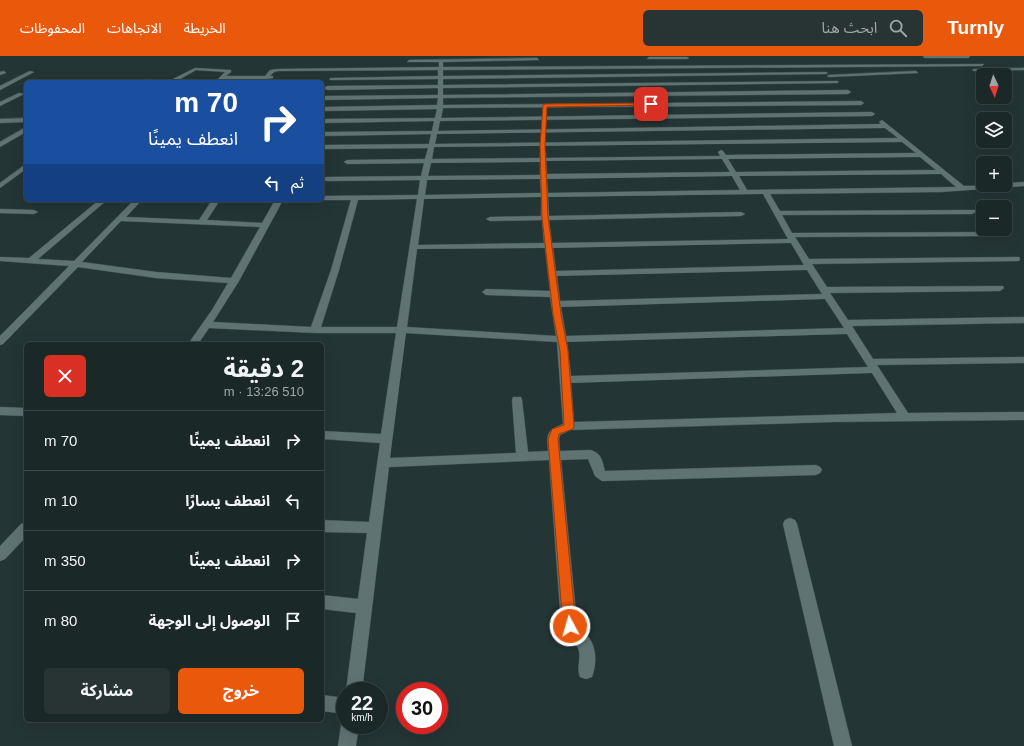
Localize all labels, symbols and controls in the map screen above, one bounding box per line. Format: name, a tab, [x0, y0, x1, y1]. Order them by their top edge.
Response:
search box	[643, 10, 923, 46]
icon: search	[887, 17, 909, 39]
text: Turnly	[947, 17, 1004, 38]
text: ابحث هنا	[822, 19, 877, 36]
text: المحفوظات	[20, 20, 85, 36]
text: الاتجاهات	[107, 20, 162, 36]
text: الخريطة	[184, 20, 226, 36]
north arrow	[976, 68, 1012, 104]
map controls	[976, 68, 1012, 236]
text: 70 m	[174, 87, 238, 118]
pin	[634, 87, 668, 121]
icon: arrive	[640, 93, 662, 115]
icon: right	[252, 96, 304, 148]
button: layers	[976, 112, 1012, 148]
text: انعطف يمينًا	[148, 129, 238, 149]
button: +	[976, 156, 1012, 192]
icon: left	[261, 172, 283, 194]
text: ثم	[291, 174, 304, 191]
button: −	[976, 200, 1012, 236]
button: close	[44, 355, 86, 397]
text: 2 دقيقة	[224, 355, 304, 382]
text: 510 m · 13:26	[224, 384, 304, 399]
icon: right	[282, 430, 304, 452]
text: 70 m	[44, 432, 77, 449]
text: انعطف يمينًا	[189, 432, 270, 449]
icon: left	[282, 490, 304, 512]
text: 10 m	[44, 492, 77, 509]
text: انعطف يسارًا	[185, 492, 270, 509]
icon: right	[282, 550, 304, 572]
text: 350 m	[44, 552, 86, 569]
text: انعطف يمينًا	[189, 552, 270, 569]
position arrow	[549, 605, 591, 647]
icon: arrive	[282, 610, 304, 632]
text: 80 m	[44, 612, 77, 629]
text: الوصول إلى الوجهة	[148, 612, 270, 629]
button: مشاركة	[44, 668, 170, 714]
button: خروج	[178, 668, 304, 714]
speed limit sign: 30	[396, 682, 448, 734]
text: 22	[351, 692, 373, 714]
text: km/h	[351, 712, 373, 723]

